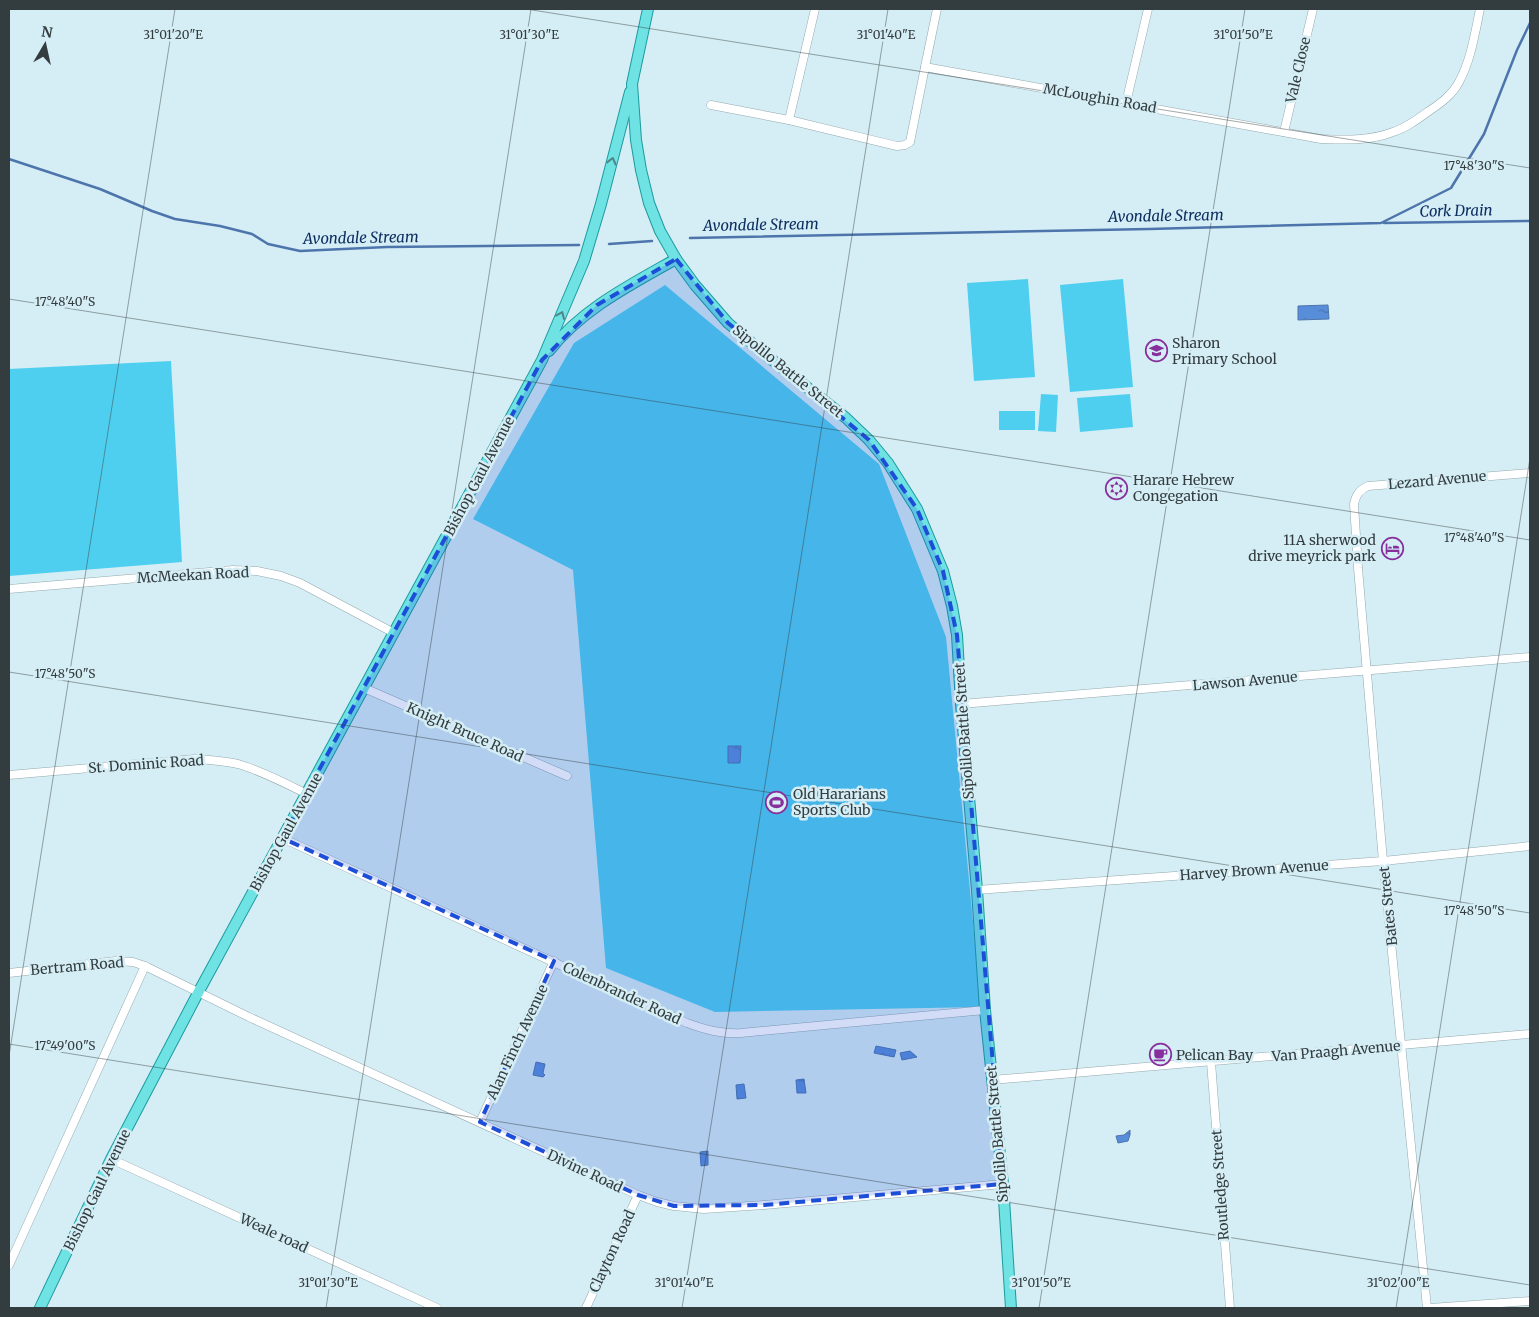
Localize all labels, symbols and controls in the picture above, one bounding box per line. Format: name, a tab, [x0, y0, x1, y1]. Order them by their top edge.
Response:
north arrow	[20, 20, 70, 70]
text: N	[40, 22, 54, 42]
text: 31°01'20"E	[143, 27, 203, 42]
text: 31°01'30"E	[499, 27, 559, 42]
text: 31°01'40"E	[857, 27, 916, 42]
text: 31°01'50"E	[1213, 27, 1273, 42]
street label: Vale Close	[1281, 35, 1314, 106]
street label: McLoughin Road	[1042, 79, 1159, 117]
one-way arrow	[606, 157, 617, 165]
text: 17°48'30"S	[1444, 158, 1504, 173]
water label: Cork Drain	[1419, 200, 1493, 221]
water label: Avondale Stream	[1107, 205, 1224, 226]
water label: Avondale Stream	[702, 214, 819, 235]
water label: Avondale Stream	[302, 227, 419, 248]
text: 17°48'40"S	[35, 294, 95, 309]
one-way arrow	[554, 311, 565, 320]
street label: Sipolilo Battle Street	[729, 321, 847, 422]
place label: Sharon Primary School	[1172, 334, 1277, 368]
school or university icon: Sharon Primary School	[1144, 339, 1168, 363]
street label: Bishop Gaul Avenue	[440, 413, 518, 539]
street label: Lezard Avenue	[1387, 467, 1487, 493]
place label: Harare Hebrew Congegation	[1133, 471, 1234, 505]
synagogue icon: Harare Hebrew Congegation	[1105, 476, 1129, 500]
text: 17°48'40"S	[1444, 530, 1504, 545]
place label: 11A sherwood drive meyrick park	[1248, 531, 1377, 565]
hotel icon: 11A sherwood drive meyrick park	[1380, 536, 1404, 560]
street label: McMeekan Road	[136, 563, 250, 587]
street label: Sipolilo Battle Street	[950, 661, 978, 800]
text: 17°48'50"S	[35, 666, 95, 681]
street label: Lawson Avenue	[1192, 667, 1298, 695]
street label: Knight Bruce Road	[404, 698, 527, 766]
street label: St. Dominic Road	[88, 751, 205, 777]
street label: Bishop Gaul Avenue	[246, 770, 326, 894]
place label: Old Hararians Sports Club	[793, 785, 886, 819]
sports icon: Old Hararians Sports Club	[765, 790, 789, 814]
street label: Harvey Brown Avenue	[1179, 856, 1329, 884]
street label: Bates Street	[1375, 865, 1401, 947]
text: 17°48'50"S	[1444, 903, 1504, 918]
street label: Bertram Road	[30, 953, 125, 979]
street label: Colenbrander Road	[560, 958, 685, 1029]
street label: Alan Finch Avenue	[482, 981, 552, 1103]
street label: Van Praagh Avenue	[1270, 1036, 1401, 1066]
text: 17°49'00"S	[35, 1038, 95, 1053]
cafe icon: Pelican Bay	[1148, 1043, 1172, 1067]
place label: Pelican Bay	[1176, 1046, 1254, 1064]
street label: Sipolilo Battle Street	[982, 1064, 1012, 1203]
street label: Bishop Gaul Avenue	[60, 1126, 134, 1254]
street label: Routledge Street	[1207, 1128, 1233, 1241]
street label: Divine Road	[544, 1146, 626, 1197]
street label: Clayton Road	[585, 1206, 639, 1295]
street label: Weale road	[236, 1209, 312, 1257]
text: 31°01'30"E	[298, 1275, 358, 1290]
text: 31°01'40"E	[655, 1275, 714, 1290]
text: 31°01'50"E	[1011, 1275, 1071, 1290]
text: 31°02'00"E	[1367, 1275, 1430, 1290]

